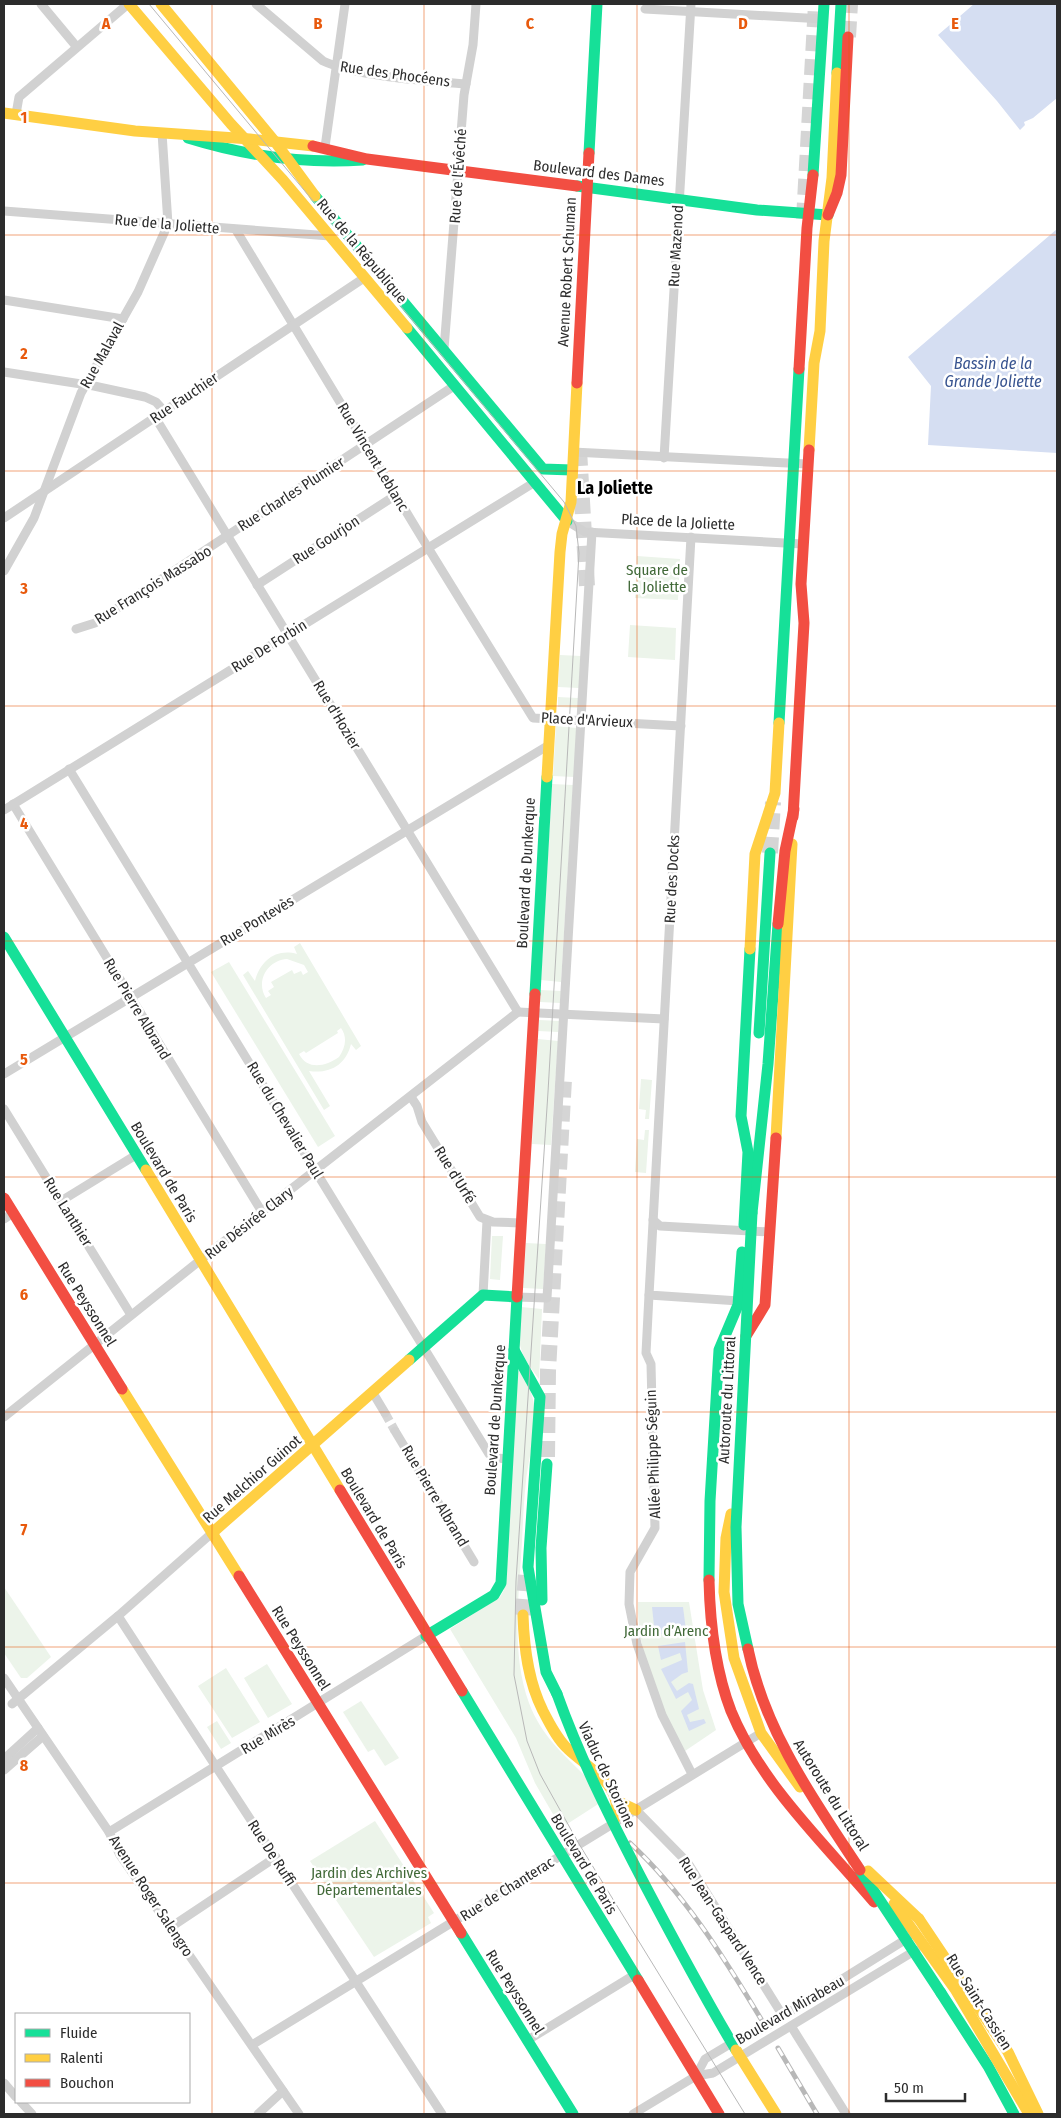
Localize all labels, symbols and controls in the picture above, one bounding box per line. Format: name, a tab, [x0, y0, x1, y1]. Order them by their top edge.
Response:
text: A	[101, 14, 111, 33]
text: B	[314, 14, 323, 33]
text: C	[526, 14, 535, 33]
text: D	[738, 14, 748, 33]
text: E	[951, 14, 959, 33]
street label: Rue des Phocéens	[339, 57, 451, 91]
text: 1	[21, 108, 27, 127]
street label: Rue de l'Évêché	[446, 128, 470, 224]
street label: Boulevard des Dames	[532, 156, 666, 190]
street label: Rue de la République	[313, 195, 411, 307]
street label: Avenue Robert Schuman	[554, 197, 580, 347]
street label: Rue Mazenod	[665, 205, 687, 287]
street label: Rue de la Joliette	[114, 210, 220, 238]
street label: Rue Malaval	[76, 318, 128, 391]
text: 2	[19, 344, 28, 363]
water label: Bassin de la Grande Joliette	[945, 354, 1042, 391]
street label: Rue Fauchier	[146, 368, 222, 427]
street label: Rue Vincent Leblanc	[334, 399, 413, 515]
street label: Rue Charles Plumier	[234, 452, 348, 535]
district label: La Joliette	[577, 477, 653, 499]
street label: Place de la Joliette	[621, 510, 735, 534]
street label: Rue Gourjon	[289, 512, 363, 568]
street label: Rue François Massabo	[91, 542, 215, 628]
park label: Square de la Joliette	[626, 561, 688, 596]
text: 3	[19, 579, 28, 598]
street label: Rue De Forbin	[228, 616, 310, 676]
street label: Rue d'Hozier	[309, 677, 365, 753]
street label: Place d'Arvieux	[541, 709, 634, 731]
street label: Boulevard de Dunkerque	[513, 797, 539, 949]
text: 4	[20, 814, 28, 833]
street label: Rue des Docks	[661, 834, 683, 924]
street label: Rue Pontevès	[217, 892, 297, 950]
street label: Rue Pierre Albrand	[100, 955, 174, 1063]
text: 5	[20, 1050, 28, 1069]
street label: Rue du Chevalier Paul	[243, 1058, 327, 1182]
street label: Boulevard de Paris	[127, 1118, 201, 1226]
street label: Rue d'Urfé	[430, 1143, 480, 1207]
street label: Rue Lanthier	[40, 1174, 97, 1250]
street label: Rue Désirée Clary	[201, 1183, 297, 1263]
street label: Rue Peyssonnel	[54, 1259, 120, 1350]
text: 6	[20, 1285, 28, 1304]
street label: Autoroute du Littoral	[715, 1336, 739, 1464]
street label: Boulevard de Dunkerque	[481, 1344, 509, 1496]
street label: Allée Philippe Séguin	[642, 1389, 664, 1519]
street label: Rue Melchior Guinot	[199, 1431, 305, 1527]
street label: Rue Pierre Albrand	[398, 1442, 472, 1550]
street label: Boulevard de Paris	[337, 1464, 411, 1572]
text: 7	[21, 1520, 28, 1539]
street label: Rue Peyssonnel	[268, 1603, 334, 1694]
park label: Jardin d’Arenc	[624, 1622, 709, 1640]
street label: Rue Mirès	[238, 1712, 298, 1758]
street label: Viaduc de Storione	[574, 1719, 640, 1831]
street label: Autoroute du Littoral	[790, 1736, 872, 1854]
text: 8	[20, 1756, 29, 1775]
street label: Boulevard de Paris	[547, 1810, 621, 1918]
street label: Rue De Ruffi	[244, 1817, 300, 1889]
street label: Avenue Roger Salengro	[105, 1832, 197, 1960]
street label: Rue de Chanterac	[457, 1853, 558, 1925]
street label: Rue Jean-Gaspard Vence	[675, 1854, 771, 1988]
park label: Jardin des Archives Départementales	[311, 1864, 427, 1899]
street label: Rue Peyssonnel	[482, 1947, 548, 2038]
street label: Rue Saint-Cassien	[942, 1951, 1016, 2053]
street label: Boulevard Mirabeau	[733, 1972, 847, 2048]
legend	[15, 2013, 190, 2103]
text: Fluide	[60, 2024, 97, 2042]
text: Ralenti	[60, 2049, 103, 2067]
scale bar	[886, 2070, 965, 2102]
text: Bouchon	[60, 2074, 114, 2092]
text: 50 m	[894, 2079, 924, 2097]

